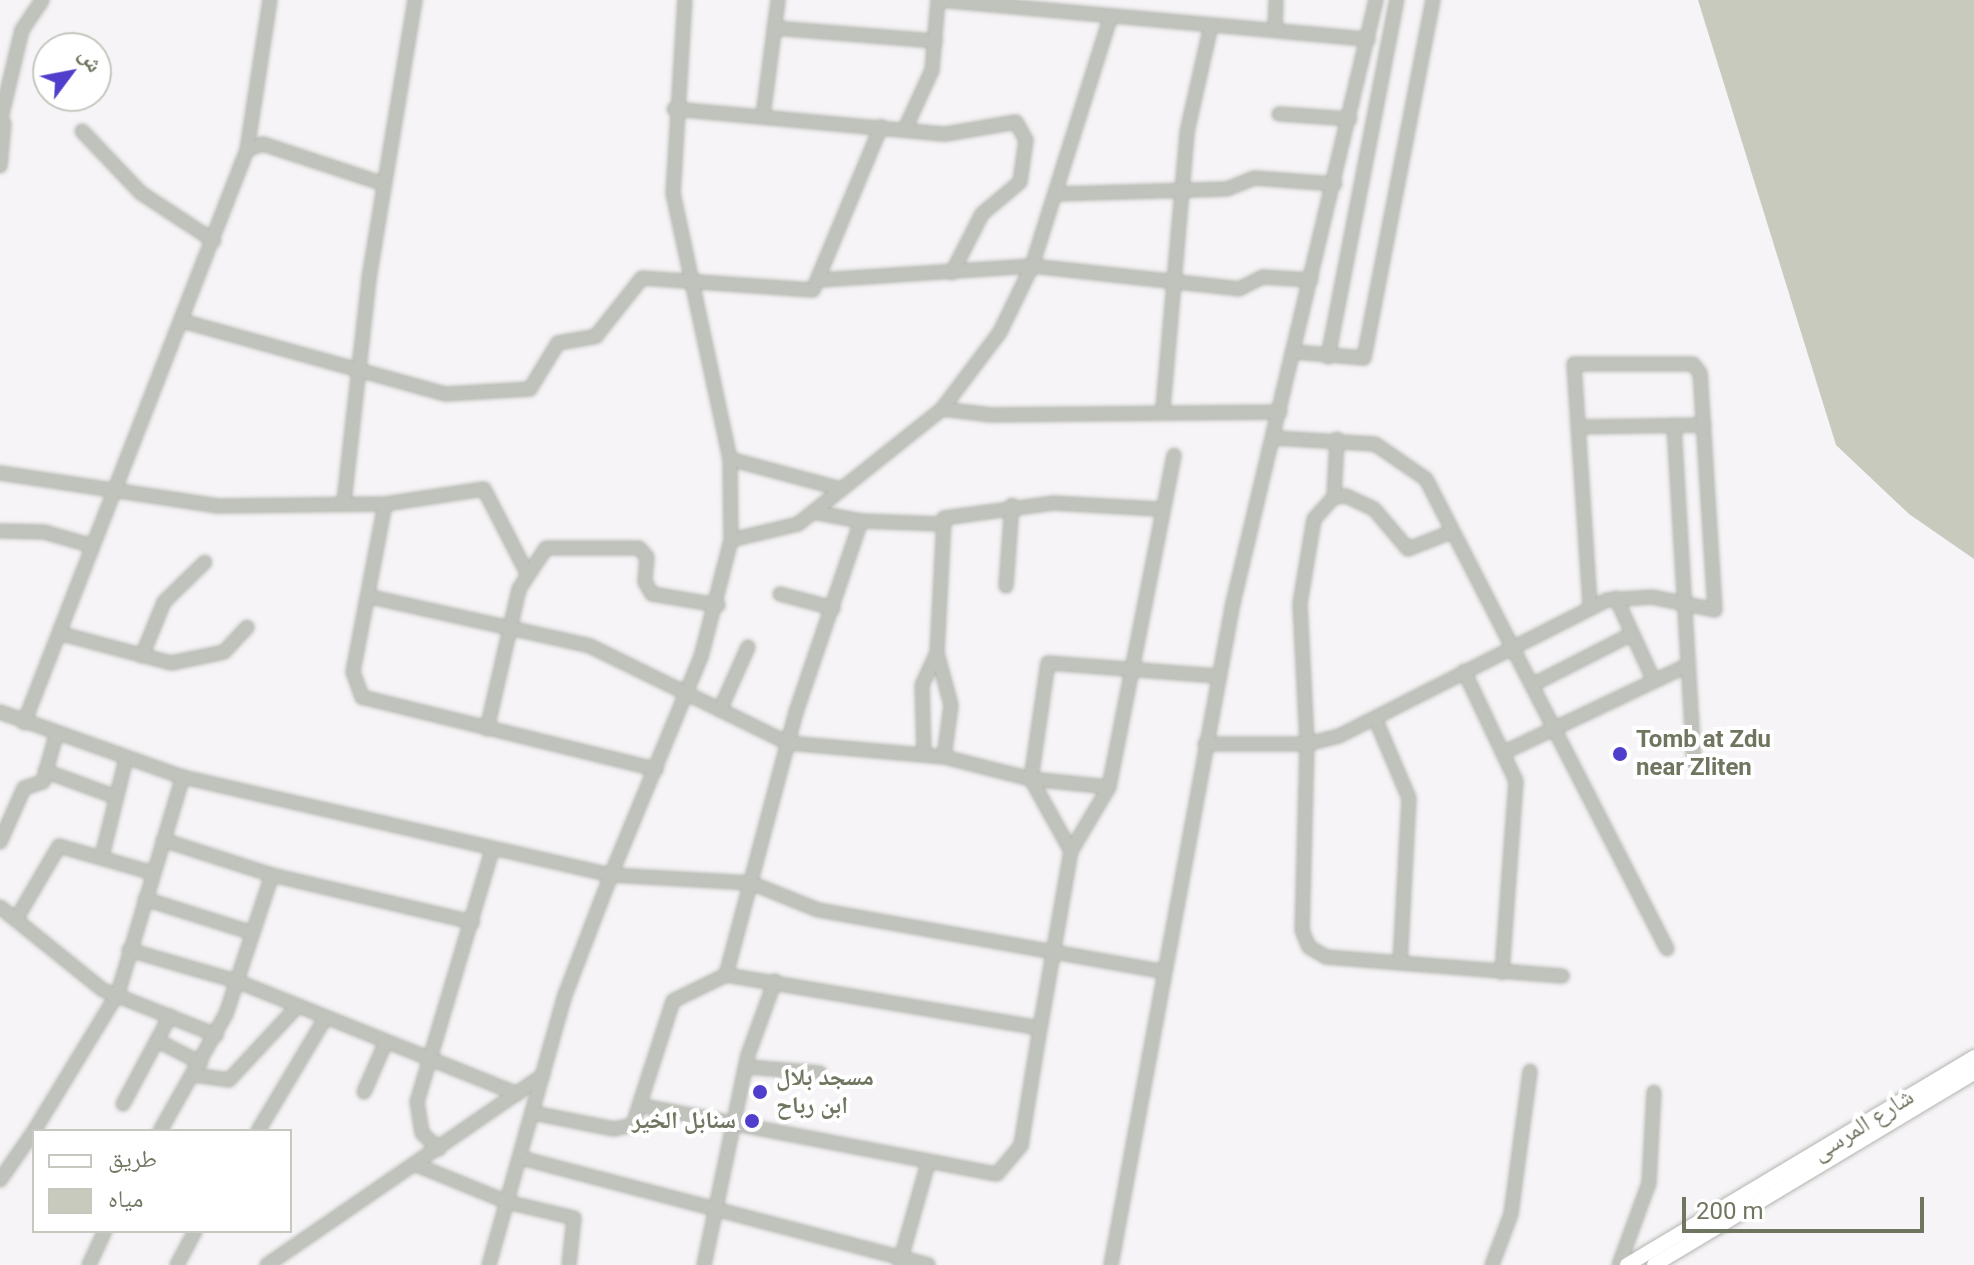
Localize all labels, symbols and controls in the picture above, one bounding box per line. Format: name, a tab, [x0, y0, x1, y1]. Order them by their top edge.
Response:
north arrow	[32, 32, 112, 112]
text: ش	[74, 44, 108, 77]
place label: Tomb at Zdu near Zliten	[1636, 726, 1771, 782]
marker: Tomb at Zdu near Zliten	[1611, 745, 1629, 763]
place label: مسجد بلال ابن رباح	[776, 1064, 874, 1120]
marker: مسجد بلال ابن رباح	[751, 1083, 769, 1101]
street label: شارع المرسى	[1807, 1083, 1919, 1167]
place label: سنابل الخير	[632, 1107, 736, 1135]
marker: سنابل الخير	[743, 1112, 761, 1130]
legend	[32, 1129, 292, 1233]
text: طريق	[108, 1145, 157, 1173]
scale bar	[1686, 1181, 1928, 1231]
text: مياه	[108, 1185, 143, 1213]
text: 200 m	[1696, 1197, 1763, 1225]

